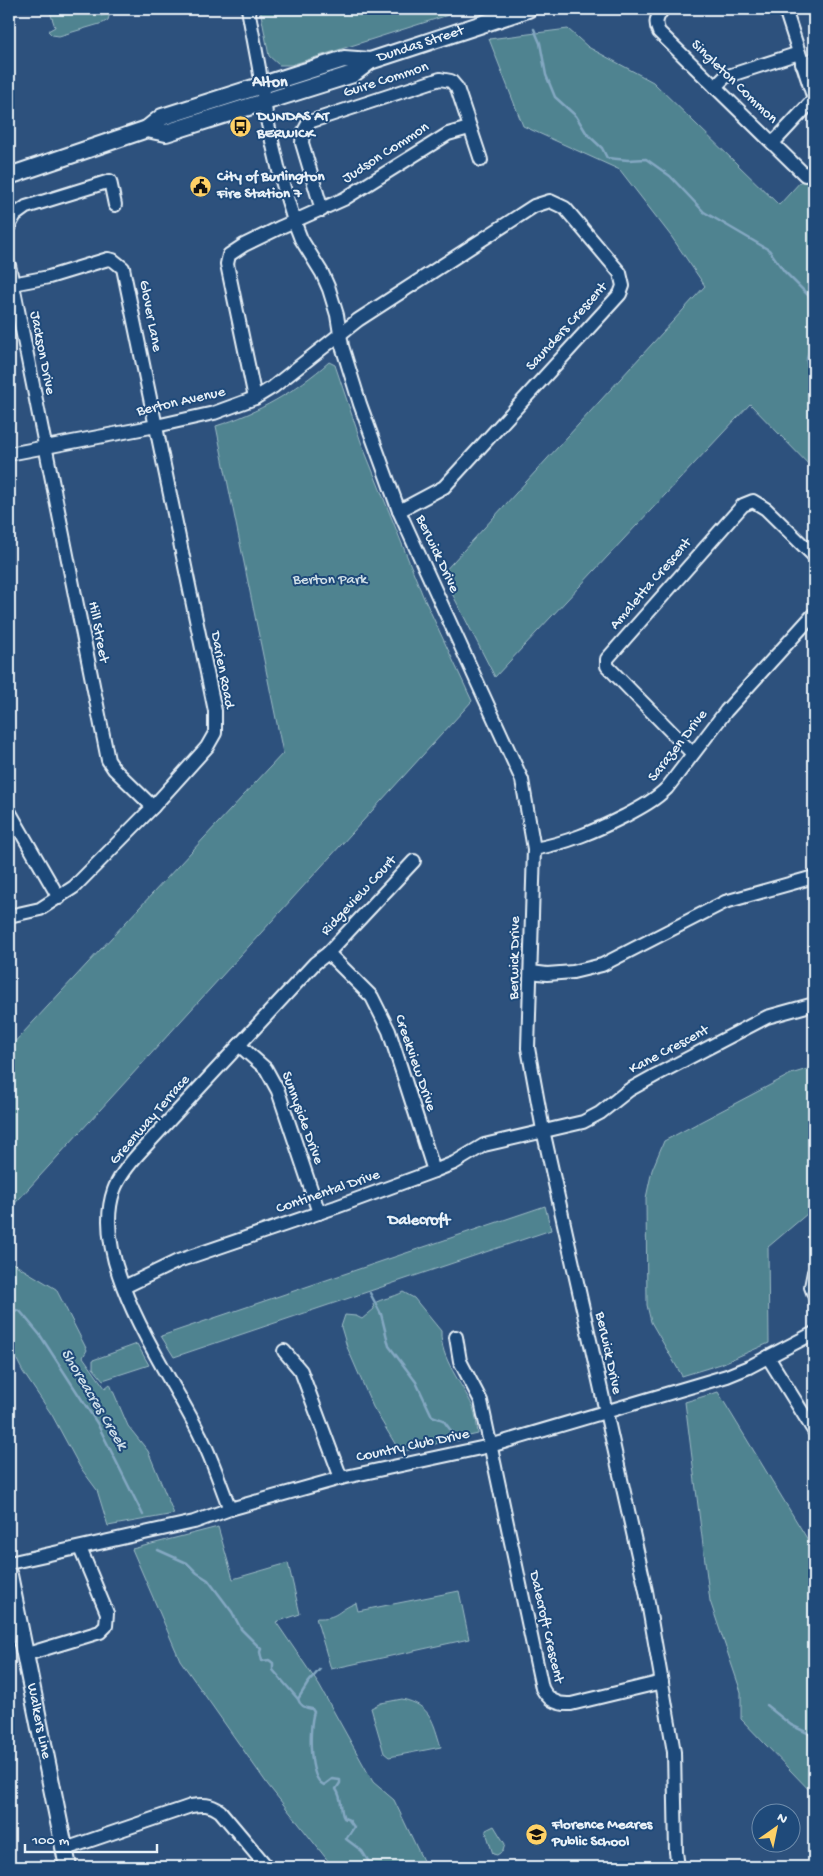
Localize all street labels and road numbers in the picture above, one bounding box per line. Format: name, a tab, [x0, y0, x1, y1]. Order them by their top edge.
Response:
street label: Dundas Street	[374, 21, 468, 67]
street label: Singleton Common	[687, 36, 781, 128]
street label: Guire Common	[341, 58, 431, 102]
street label: Judson Common	[339, 118, 433, 188]
street label: Saunders Crescent	[522, 278, 613, 375]
street label: Glover Lane	[134, 279, 166, 354]
street label: Jackson Drive	[25, 310, 59, 397]
street label: Berton Avenue	[134, 383, 227, 421]
street label: Berwick Drive	[411, 511, 463, 596]
street label: Amaletta Crescent	[606, 533, 697, 634]
street label: Hill Street	[83, 600, 113, 666]
street label: Darien Road	[206, 629, 238, 711]
street label: Sarazen Drive	[644, 706, 712, 786]
street label: Ridgeview Court	[317, 851, 402, 940]
street label: Berwick Drive	[505, 916, 525, 1001]
street label: Creekview Drive	[390, 1012, 440, 1114]
street label: Kane Crescent	[626, 1021, 714, 1079]
street label: Sunnyside Drive	[277, 1069, 327, 1167]
street label: Greenway Terrace	[106, 1071, 194, 1169]
street label: Continental Drive	[274, 1166, 382, 1218]
street label: Berwick Drive	[590, 1309, 626, 1396]
street label: Country Club Drive	[355, 1425, 471, 1467]
street label: Dalecroft Crescent	[524, 1568, 568, 1687]
street label: Walkers Line	[22, 1682, 55, 1761]

